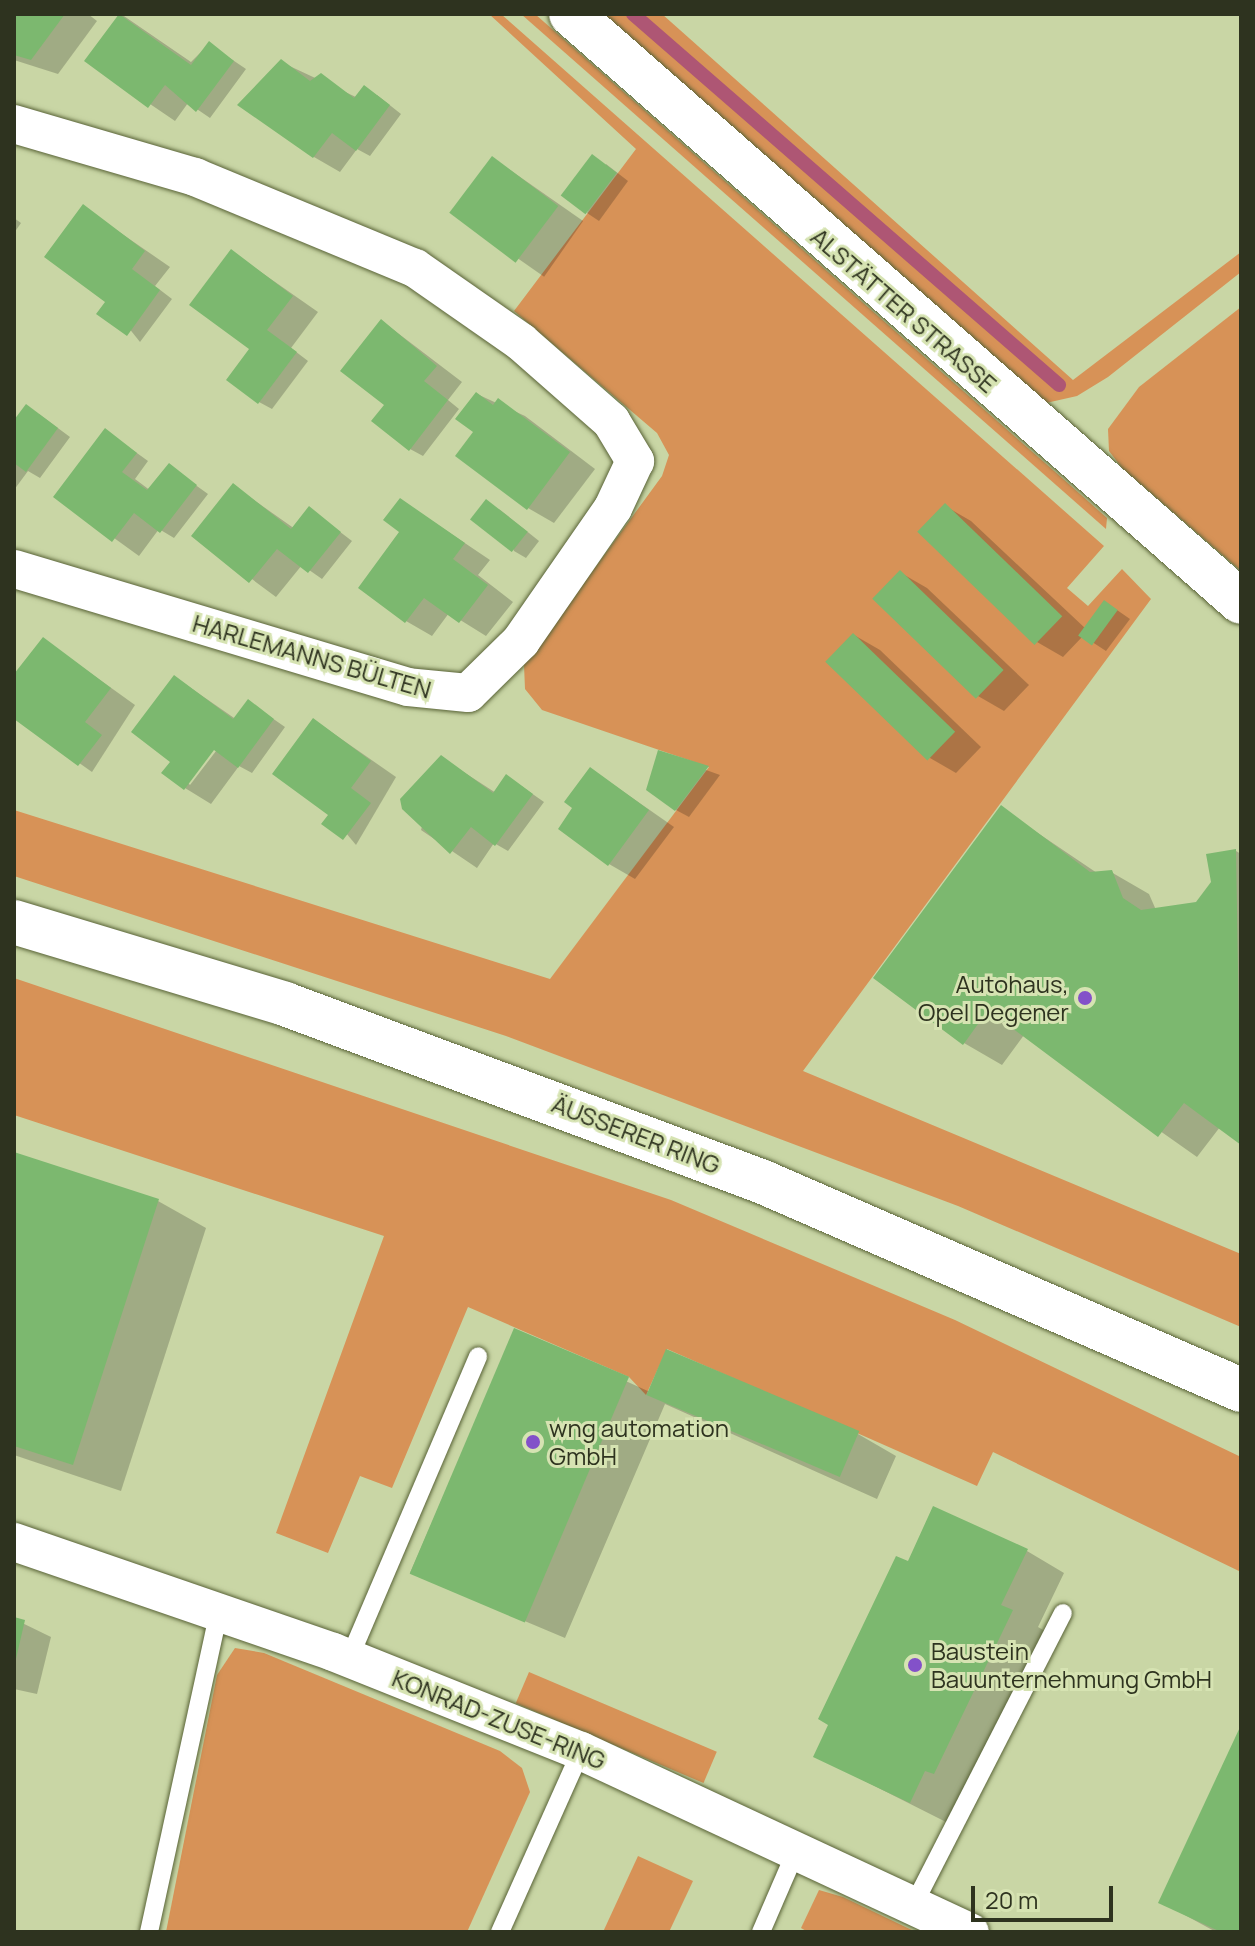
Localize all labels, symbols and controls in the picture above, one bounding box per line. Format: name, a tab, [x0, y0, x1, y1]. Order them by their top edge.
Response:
street label: ALSTÄTTER STRASSE	[805, 222, 1003, 398]
street label: HARLEMANNS BÜLTEN	[190, 608, 434, 704]
place label: Autohaus, Opel Degener	[918, 970, 1069, 1026]
marker: Autohaus, Opel Degener	[1076, 989, 1094, 1007]
street label: ÄUSSERER RING	[548, 1089, 724, 1179]
place label: wng automation GmbH	[549, 1414, 729, 1470]
marker: wng automation GmbH	[524, 1433, 542, 1451]
place label: Baustein Bauunternehmung GmbH	[931, 1637, 1212, 1693]
marker: Baustein Bauunternehmung GmbH	[906, 1656, 924, 1674]
street label: KONRAD-ZUSE-RING	[388, 1663, 610, 1775]
scale bar	[975, 1870, 1117, 1920]
text: 20 m	[985, 1883, 1038, 1916]

